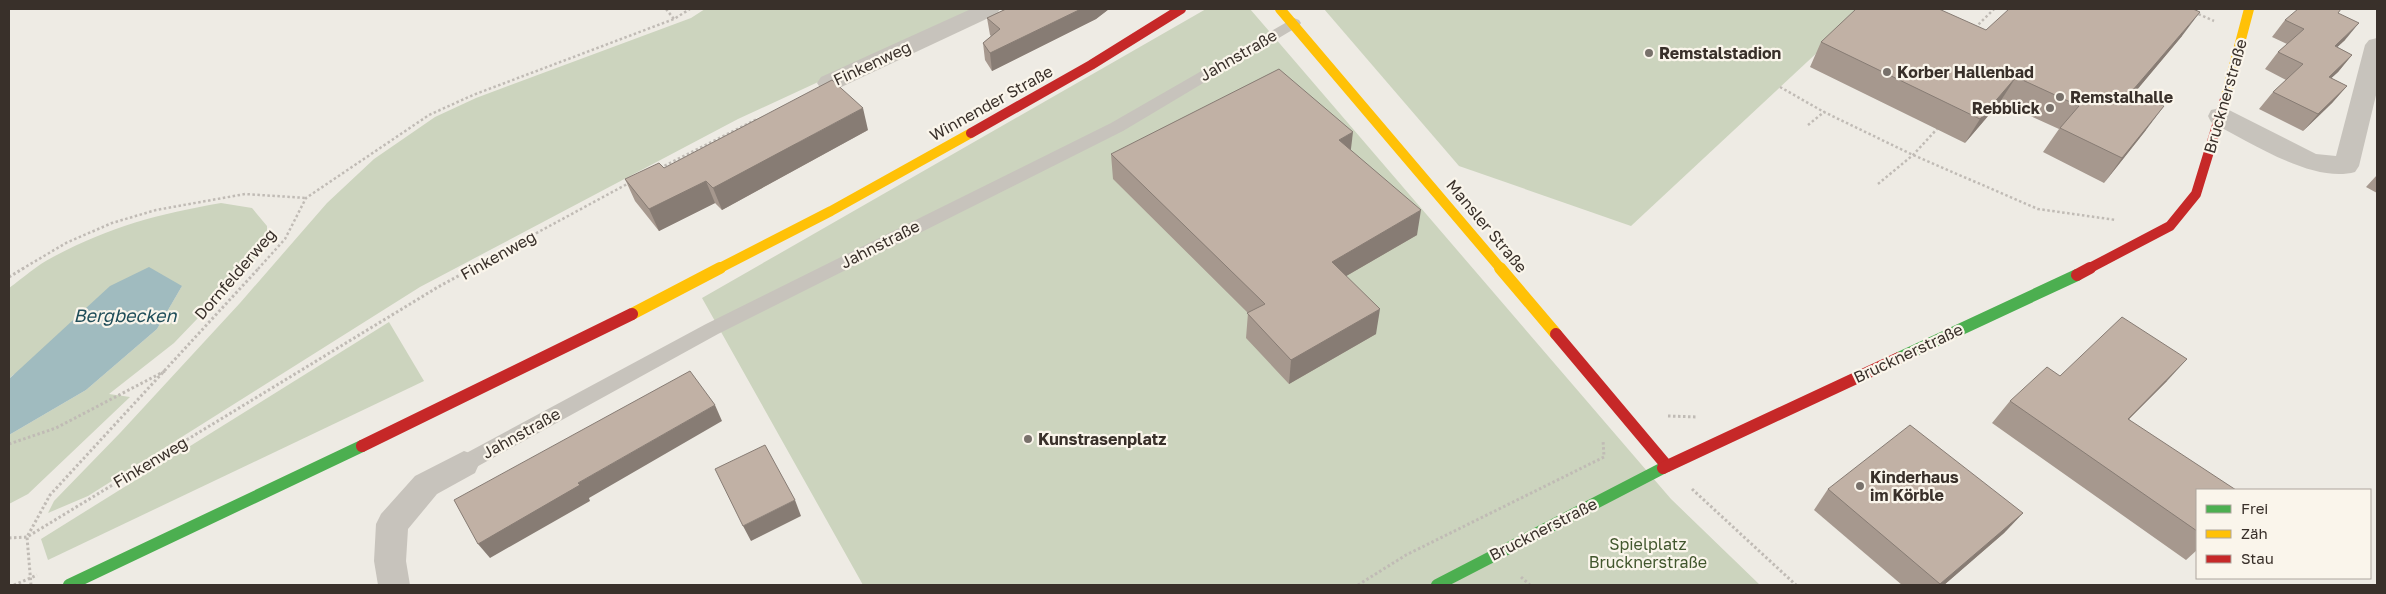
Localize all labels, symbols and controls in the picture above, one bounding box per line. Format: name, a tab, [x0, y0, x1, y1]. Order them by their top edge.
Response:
street label: Jahnstraße	[1196, 25, 1280, 85]
street label: Finkenweg	[830, 36, 914, 90]
street label: Brucknerstraße	[2199, 36, 2251, 156]
place label: Remstalstadion	[1659, 43, 1781, 63]
marker: Remstalstadion	[1643, 47, 1655, 59]
street label: Winnender Straße	[926, 61, 1056, 145]
place label: Korber Hallenbad	[1897, 62, 2034, 82]
marker: Korber Hallenbad	[1881, 66, 1893, 78]
place label: Remstalhalle	[2070, 87, 2173, 107]
marker: Remstalhalle	[2054, 91, 2066, 103]
place label: Rebblick	[1972, 98, 2041, 118]
marker: Rebblick	[2044, 102, 2056, 114]
street label: Mansler Straße	[1442, 175, 1532, 277]
street label: Jahnstraße	[837, 216, 923, 272]
street label: Dornfelderweg	[190, 224, 280, 324]
street label: Finkenweg	[457, 226, 539, 284]
water label: Bergbecken	[73, 304, 177, 326]
street label: Brucknerstraße	[1850, 319, 1966, 387]
street label: Jahnstraße	[478, 403, 564, 463]
place label: Kunstrasenplatz	[1038, 429, 1166, 449]
street label: Finkenweg	[109, 432, 191, 492]
marker: Kunstrasenplatz	[1022, 433, 1034, 445]
place label: Kinderhaus im Körble	[1870, 467, 1959, 505]
marker: Kinderhaus im Körble	[1854, 480, 1866, 492]
legend	[2196, 489, 2371, 579]
street label: Brucknerstraße	[1486, 493, 1600, 565]
text: Frei	[2241, 499, 2268, 517]
text: Zäh	[2241, 524, 2268, 542]
park label: Spielplatz Brucknerstraße	[1589, 534, 1707, 572]
text: Stau	[2241, 549, 2274, 567]

